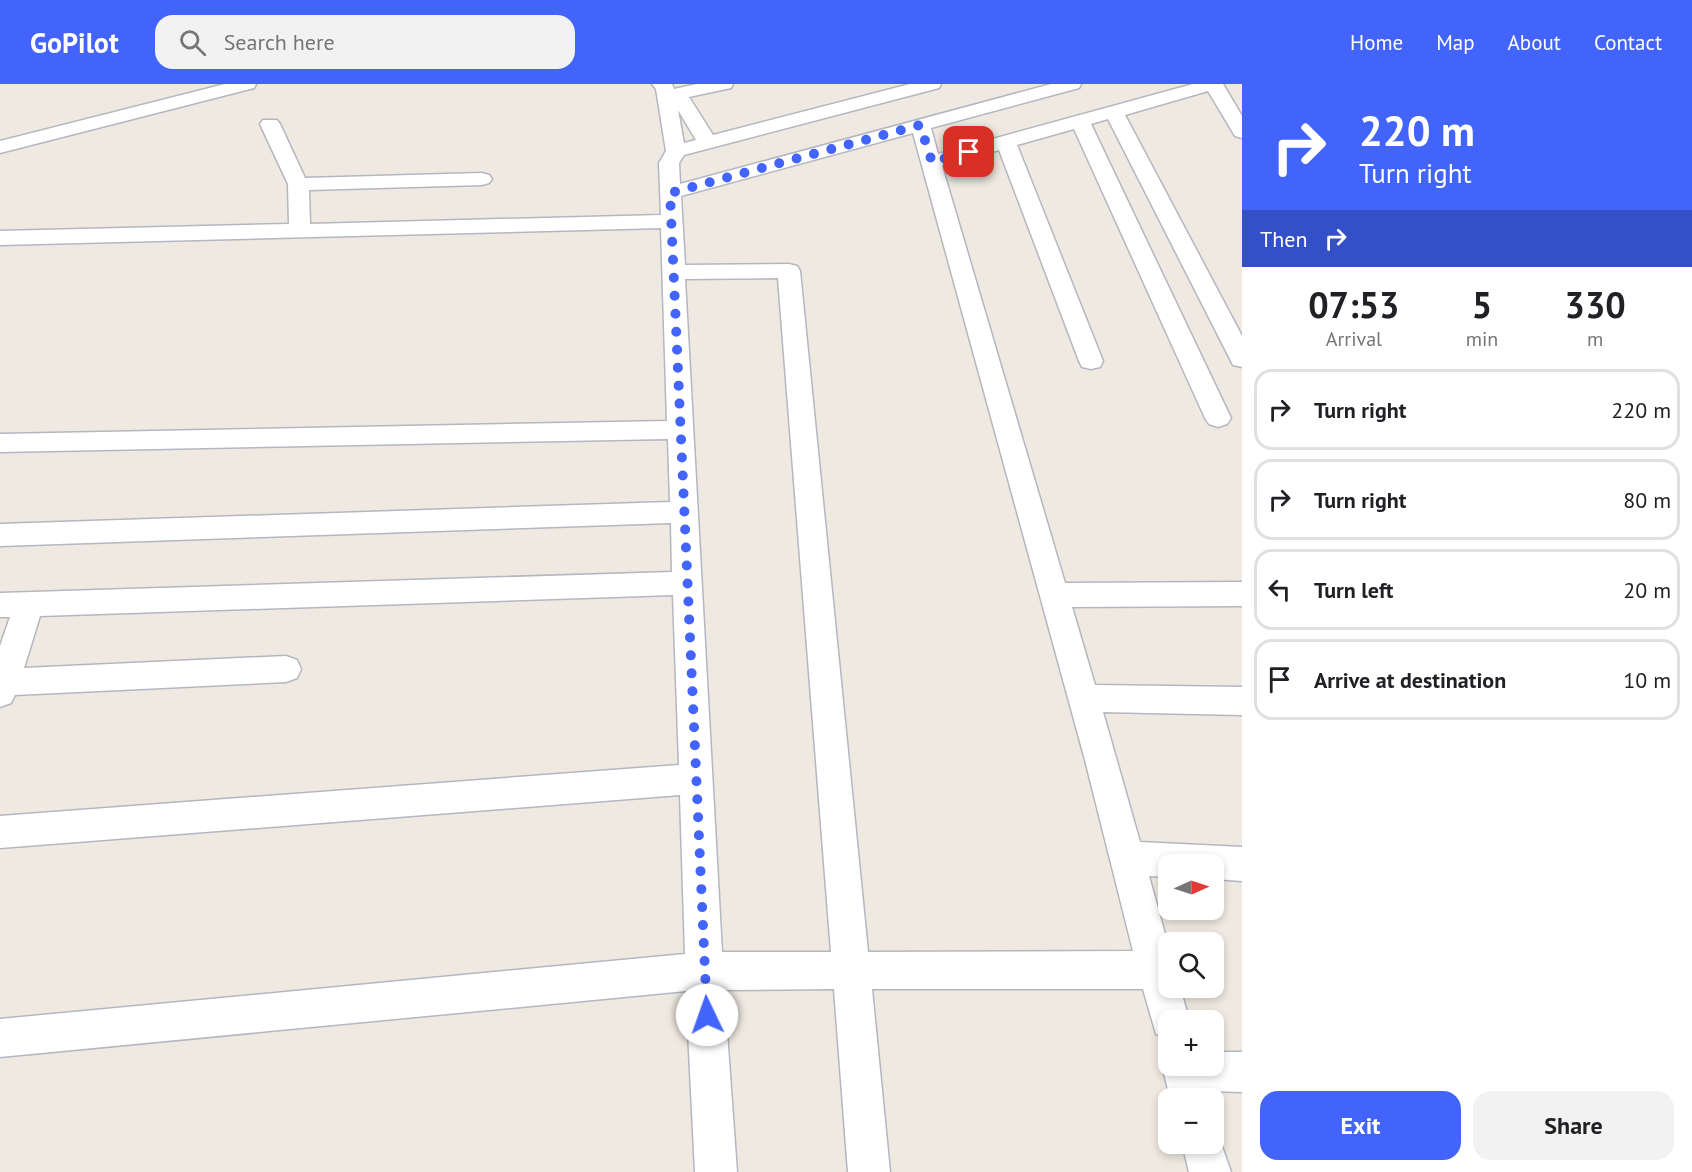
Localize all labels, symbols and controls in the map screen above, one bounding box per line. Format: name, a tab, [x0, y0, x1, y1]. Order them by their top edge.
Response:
search box	[155, 15, 575, 69]
text: GoPilot	[30, 24, 119, 61]
icon: search	[176, 26, 209, 59]
text: Search here	[224, 28, 335, 56]
text: Home	[1350, 29, 1403, 56]
text: Map	[1436, 29, 1475, 56]
text: About	[1508, 29, 1561, 56]
text: Contact	[1594, 29, 1662, 56]
text: 220 m	[1359, 103, 1475, 158]
icon: right	[1260, 108, 1338, 186]
pin	[943, 126, 994, 177]
icon: arrive	[952, 135, 985, 168]
text: Turn right	[1359, 156, 1472, 190]
icon: right	[1319, 222, 1352, 255]
text: Then	[1260, 225, 1307, 253]
text: 07:53	[1308, 281, 1400, 328]
text: 5	[1472, 281, 1492, 328]
text: 330	[1565, 281, 1626, 328]
text: Arrival	[1326, 326, 1382, 352]
text: min	[1466, 326, 1498, 352]
text: m	[1587, 326, 1603, 352]
icon: right	[1263, 393, 1296, 426]
text: Turn right	[1314, 396, 1406, 424]
text: 220 m	[1611, 396, 1671, 424]
icon: right	[1263, 483, 1296, 516]
text: Turn right	[1314, 486, 1406, 514]
text: 80 m	[1623, 486, 1671, 514]
icon: left	[1263, 573, 1296, 606]
text: Turn left	[1314, 576, 1394, 604]
text: 20 m	[1623, 576, 1671, 604]
icon: arrive	[1263, 663, 1296, 696]
text: Arrive at destination	[1314, 666, 1506, 694]
text: 10 m	[1623, 666, 1671, 694]
north arrow	[1158, 854, 1224, 920]
map controls	[1158, 854, 1224, 1154]
button: search	[1158, 932, 1224, 998]
position arrow	[675, 983, 739, 1047]
button: +	[1158, 1010, 1224, 1076]
button: −	[1158, 1088, 1224, 1154]
button: Exit	[1260, 1091, 1461, 1160]
button: Share	[1473, 1091, 1674, 1160]

